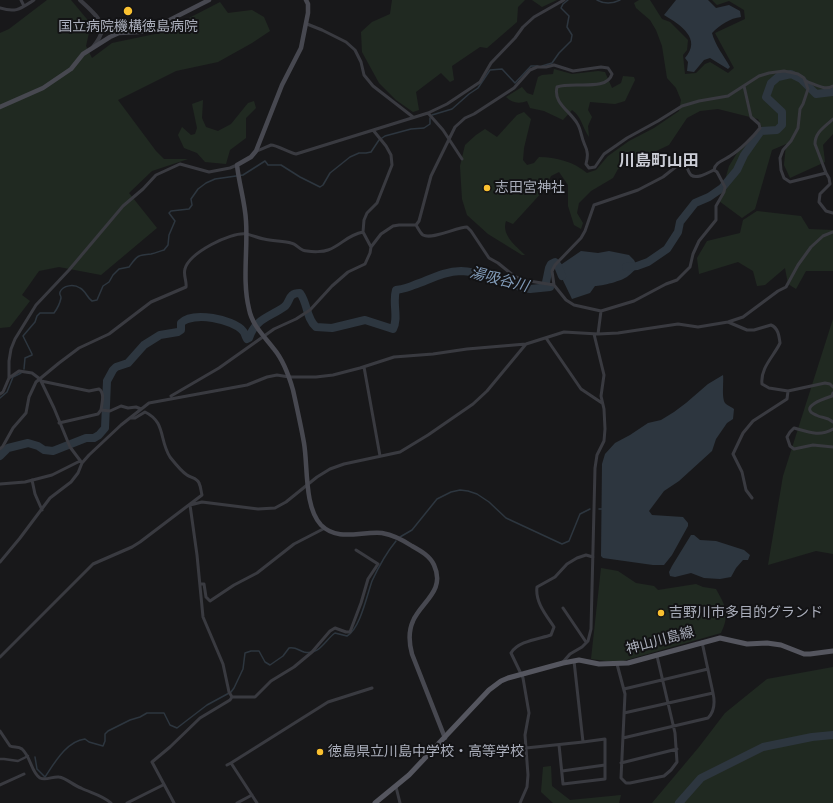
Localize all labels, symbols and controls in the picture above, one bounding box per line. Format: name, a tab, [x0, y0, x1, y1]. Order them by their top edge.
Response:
marker: 国立病院機構徳島病院	[122, 5, 134, 17]
place label: 国立病院機構徳島病院	[58, 19, 198, 35]
district label: 川島町山田	[619, 152, 699, 172]
place label: 志田宮神社	[495, 180, 565, 196]
marker: 志田宮神社	[482, 183, 492, 193]
water label: 湯吸谷川	[468, 264, 530, 296]
place label: 吉野川市多目的グランド	[669, 605, 823, 621]
marker: 吉野川市多目的グランド	[656, 608, 666, 618]
street label: 神山川島線	[624, 624, 696, 658]
place label: 徳島県立川島中学校・高等学校	[328, 744, 524, 760]
marker: 徳島県立川島中学校・高等学校	[315, 747, 325, 757]

